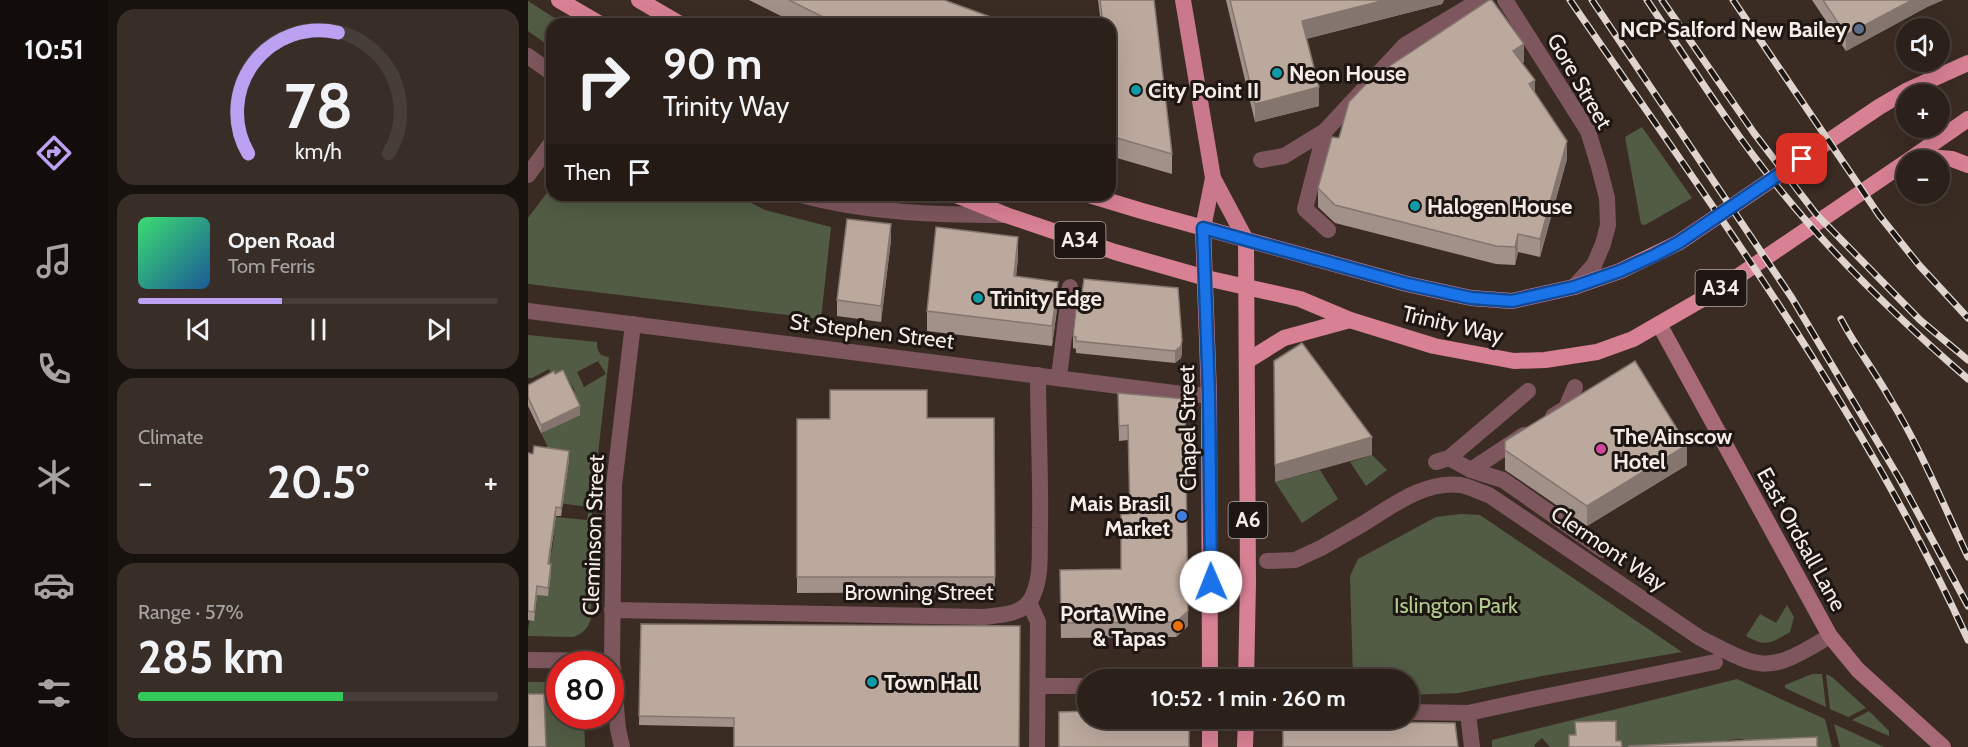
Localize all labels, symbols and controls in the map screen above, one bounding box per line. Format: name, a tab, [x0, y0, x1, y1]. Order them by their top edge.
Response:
place label: NCP Salford New Bailey	[1620, 16, 1847, 43]
map controls	[1896, 18, 1950, 204]
button: sound	[1896, 18, 1950, 72]
marker: NCP Salford New Bailey	[1852, 22, 1866, 36]
street label: Gore Street	[1541, 29, 1618, 134]
text: 10:51	[24, 33, 84, 66]
text: 90 m	[663, 38, 762, 90]
icon: right	[564, 42, 642, 120]
place label: Neon House	[1289, 60, 1406, 87]
marker: Neon House	[1270, 66, 1284, 80]
text: 78	[283, 68, 353, 144]
place label: City Point II	[1148, 77, 1259, 104]
marker: City Point II	[1129, 83, 1143, 97]
button: +	[1896, 84, 1950, 138]
text: Trinity Way	[663, 90, 789, 123]
icon: directions	[33, 132, 75, 174]
pin	[1776, 133, 1827, 184]
text: km/h	[295, 138, 341, 164]
icon: arrive	[1785, 142, 1818, 175]
button: −	[1896, 150, 1950, 204]
icon: arrive	[623, 156, 656, 189]
text: Then	[564, 159, 611, 186]
place label: Halogen House	[1427, 193, 1572, 220]
marker: Halogen House	[1408, 199, 1422, 213]
road number: A34	[1054, 222, 1106, 258]
text: Open Road	[228, 227, 335, 254]
icon: music	[33, 240, 75, 282]
text: Tom Ferris	[228, 254, 315, 278]
road number: A34	[1696, 270, 1746, 306]
place label: Trinity Edge	[990, 285, 1102, 312]
marker: Trinity Edge	[971, 291, 985, 305]
street label: Trinity Way	[1400, 300, 1506, 349]
street label: St Stephen Street	[788, 308, 956, 355]
icon: previous	[182, 313, 215, 346]
icon: pause	[302, 313, 335, 346]
icon: next	[422, 313, 455, 346]
icon: phone	[33, 348, 75, 390]
street label: Chapel Street	[1173, 364, 1202, 491]
place label: The Ainscow Hotel	[1613, 423, 1732, 475]
text: Climate	[138, 425, 203, 449]
marker: The Ainscow Hotel	[1594, 442, 1608, 456]
street label: Cleminson Street	[577, 453, 610, 616]
text: 20.5°	[267, 455, 369, 509]
icon: climate	[33, 456, 75, 498]
text: −	[138, 462, 153, 502]
text: +	[483, 462, 498, 502]
street label: East Ordsall Lane	[1751, 463, 1852, 616]
place label: Mais Brasil Market	[1069, 490, 1170, 542]
street label: Clermont Way	[1546, 500, 1672, 597]
road number: A6	[1228, 502, 1268, 538]
marker: Mais Brasil Market	[1175, 509, 1189, 523]
position arrow	[1179, 550, 1243, 614]
icon: car	[33, 564, 75, 606]
street label: Browning Street	[844, 579, 994, 606]
park label: Islington Park	[1394, 592, 1518, 619]
text: Range · 57%	[138, 600, 244, 624]
place label: Porta Wine & Tapas	[1060, 600, 1166, 652]
marker: Porta Wine & Tapas	[1171, 619, 1185, 633]
text: 285 km	[138, 630, 284, 684]
speed limit sign: 80	[546, 651, 624, 729]
place label: Town Hall	[884, 669, 979, 696]
icon: filters	[33, 672, 75, 714]
marker: Town Hall	[865, 675, 879, 689]
text: 10:52 · 1 min · 260 m	[1150, 685, 1346, 712]

